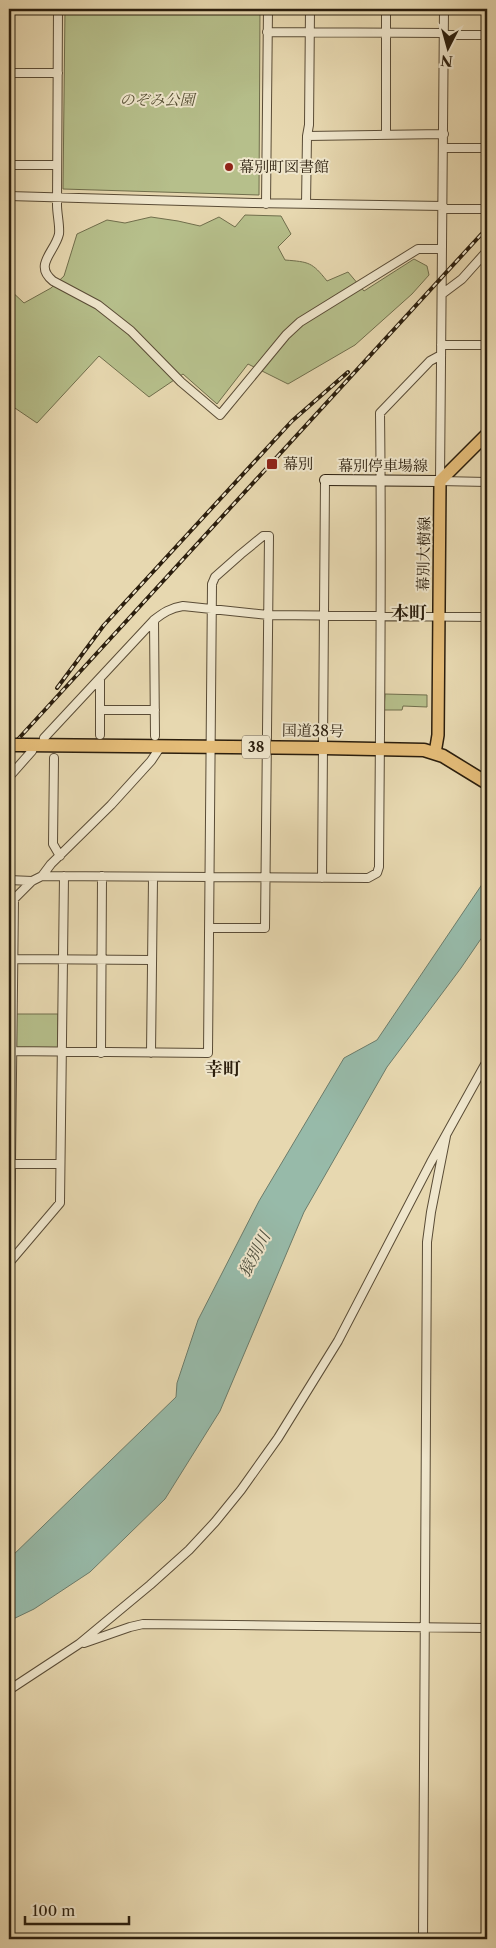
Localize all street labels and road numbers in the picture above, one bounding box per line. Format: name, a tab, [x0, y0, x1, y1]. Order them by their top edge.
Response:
street label: 幕別停車場線	[338, 456, 428, 475]
street label: 幕別大樹線	[413, 516, 434, 592]
street label: 国道38号	[282, 720, 344, 741]
road number: 38	[242, 736, 270, 759]

